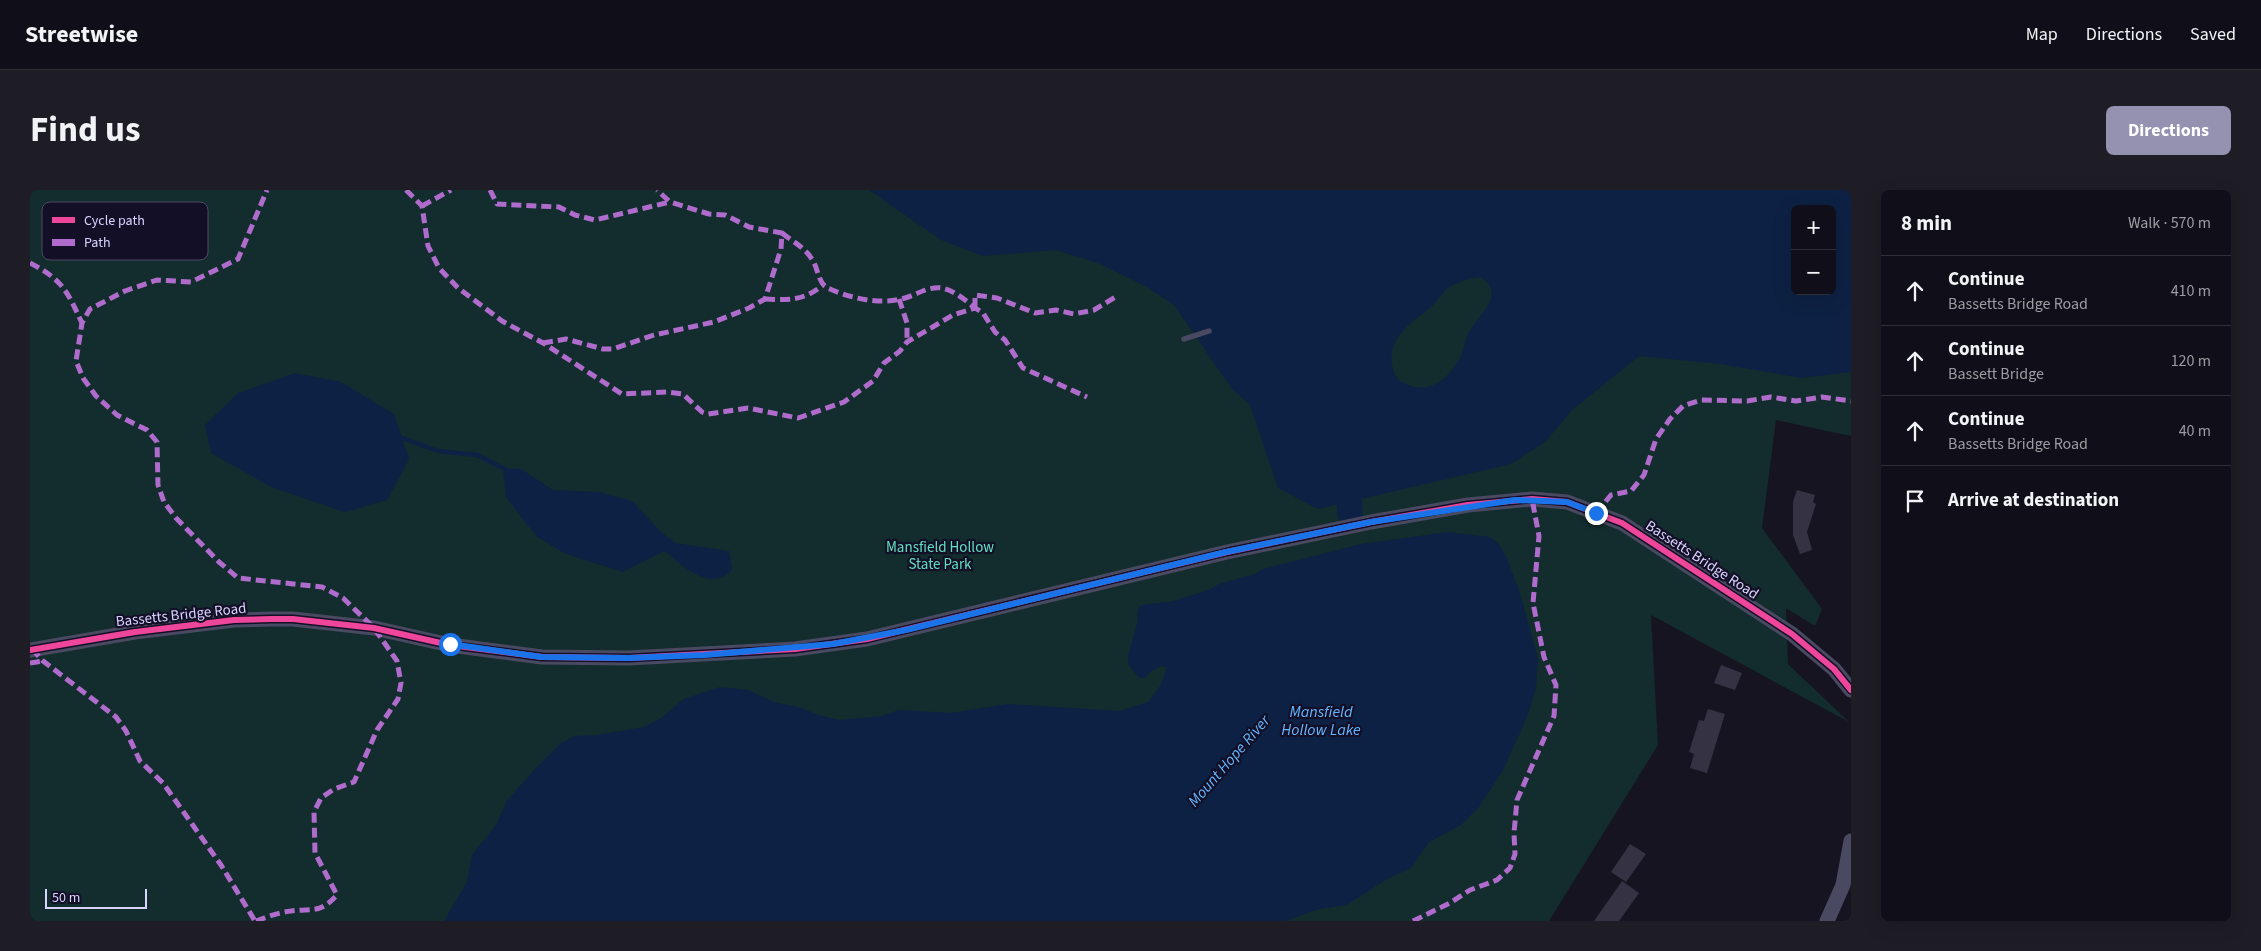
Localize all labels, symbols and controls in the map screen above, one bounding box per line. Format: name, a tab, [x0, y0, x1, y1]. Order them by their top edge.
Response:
text: Streetwise	[25, 17, 138, 52]
text: Map	[2026, 22, 2058, 47]
text: Directions	[2086, 22, 2162, 47]
text: Saved	[2190, 22, 2236, 47]
text: Find us	[30, 105, 140, 155]
button: Directions	[2106, 106, 2231, 155]
legend	[42, 202, 208, 260]
map controls	[1791, 205, 1836, 295]
button: +	[1791, 205, 1836, 250]
text: 8 min	[1901, 208, 1952, 238]
text: Cycle path	[84, 211, 145, 231]
text: Walk · 570 m	[2128, 212, 2211, 234]
text: Path	[84, 233, 111, 253]
button: −	[1791, 250, 1836, 295]
text: Continue	[1948, 266, 2025, 293]
icon: ahead	[1901, 277, 1929, 305]
text: 410 m	[2171, 280, 2211, 302]
text: Bassetts Bridge Road	[1948, 293, 2088, 315]
text: Continue	[1948, 336, 2025, 363]
icon: ahead	[1901, 347, 1929, 375]
text: 120 m	[2171, 350, 2211, 372]
text: Bassett Bridge	[1948, 363, 2044, 385]
text: Continue	[1948, 406, 2025, 433]
icon: ahead	[1901, 417, 1929, 445]
text: 40 m	[2179, 420, 2211, 442]
text: Bassetts Bridge Road	[1948, 433, 2088, 455]
icon: arrive	[1901, 487, 1929, 515]
text: Arrive at destination	[1948, 487, 2119, 514]
route end	[1585, 502, 1608, 525]
street label: Bassetts Bridge Road	[1641, 515, 1763, 605]
park label: Mansfield Hollow State Park	[886, 537, 994, 575]
street label: Bassetts Bridge Road	[115, 598, 247, 632]
route start	[439, 633, 462, 656]
water label: Mansfield Hollow Lake	[1281, 701, 1361, 741]
water label: Mount Hope River	[1183, 709, 1276, 812]
scale bar	[45, 886, 148, 909]
text: 50 m	[52, 888, 80, 908]

